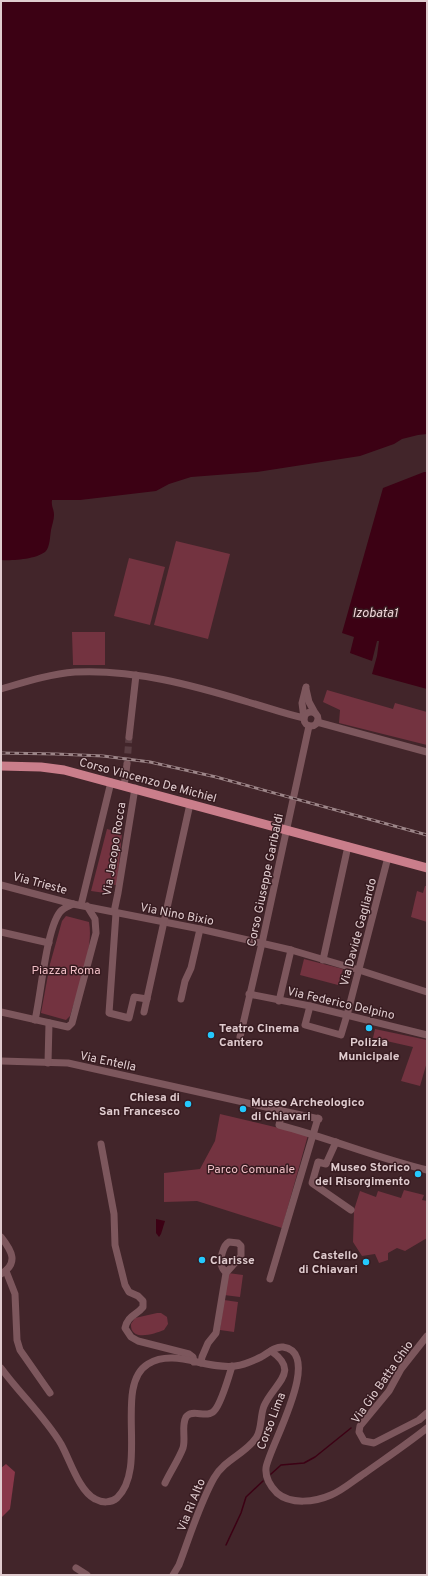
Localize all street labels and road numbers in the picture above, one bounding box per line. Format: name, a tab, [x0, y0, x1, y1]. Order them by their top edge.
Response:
street label: Corso Vincenzo De Michiel	[77, 755, 218, 807]
street label: Via Jacopo Rocca	[100, 801, 130, 897]
street label: Corso Giuseppe Garibaldi	[244, 812, 288, 948]
street label: Via Trieste	[11, 869, 69, 899]
street label: Via Davide Gagliardo	[337, 876, 381, 988]
street label: Via Nino Bixio	[139, 900, 215, 930]
street label: Via Federico Delpino	[285, 984, 397, 1024]
street label: Via Entella	[78, 1048, 137, 1076]
street label: Via Gio Batta Ghio	[348, 1338, 418, 1427]
street label: Corso Lima	[254, 1390, 290, 1452]
street label: Via Ri Alto	[174, 1476, 210, 1534]

